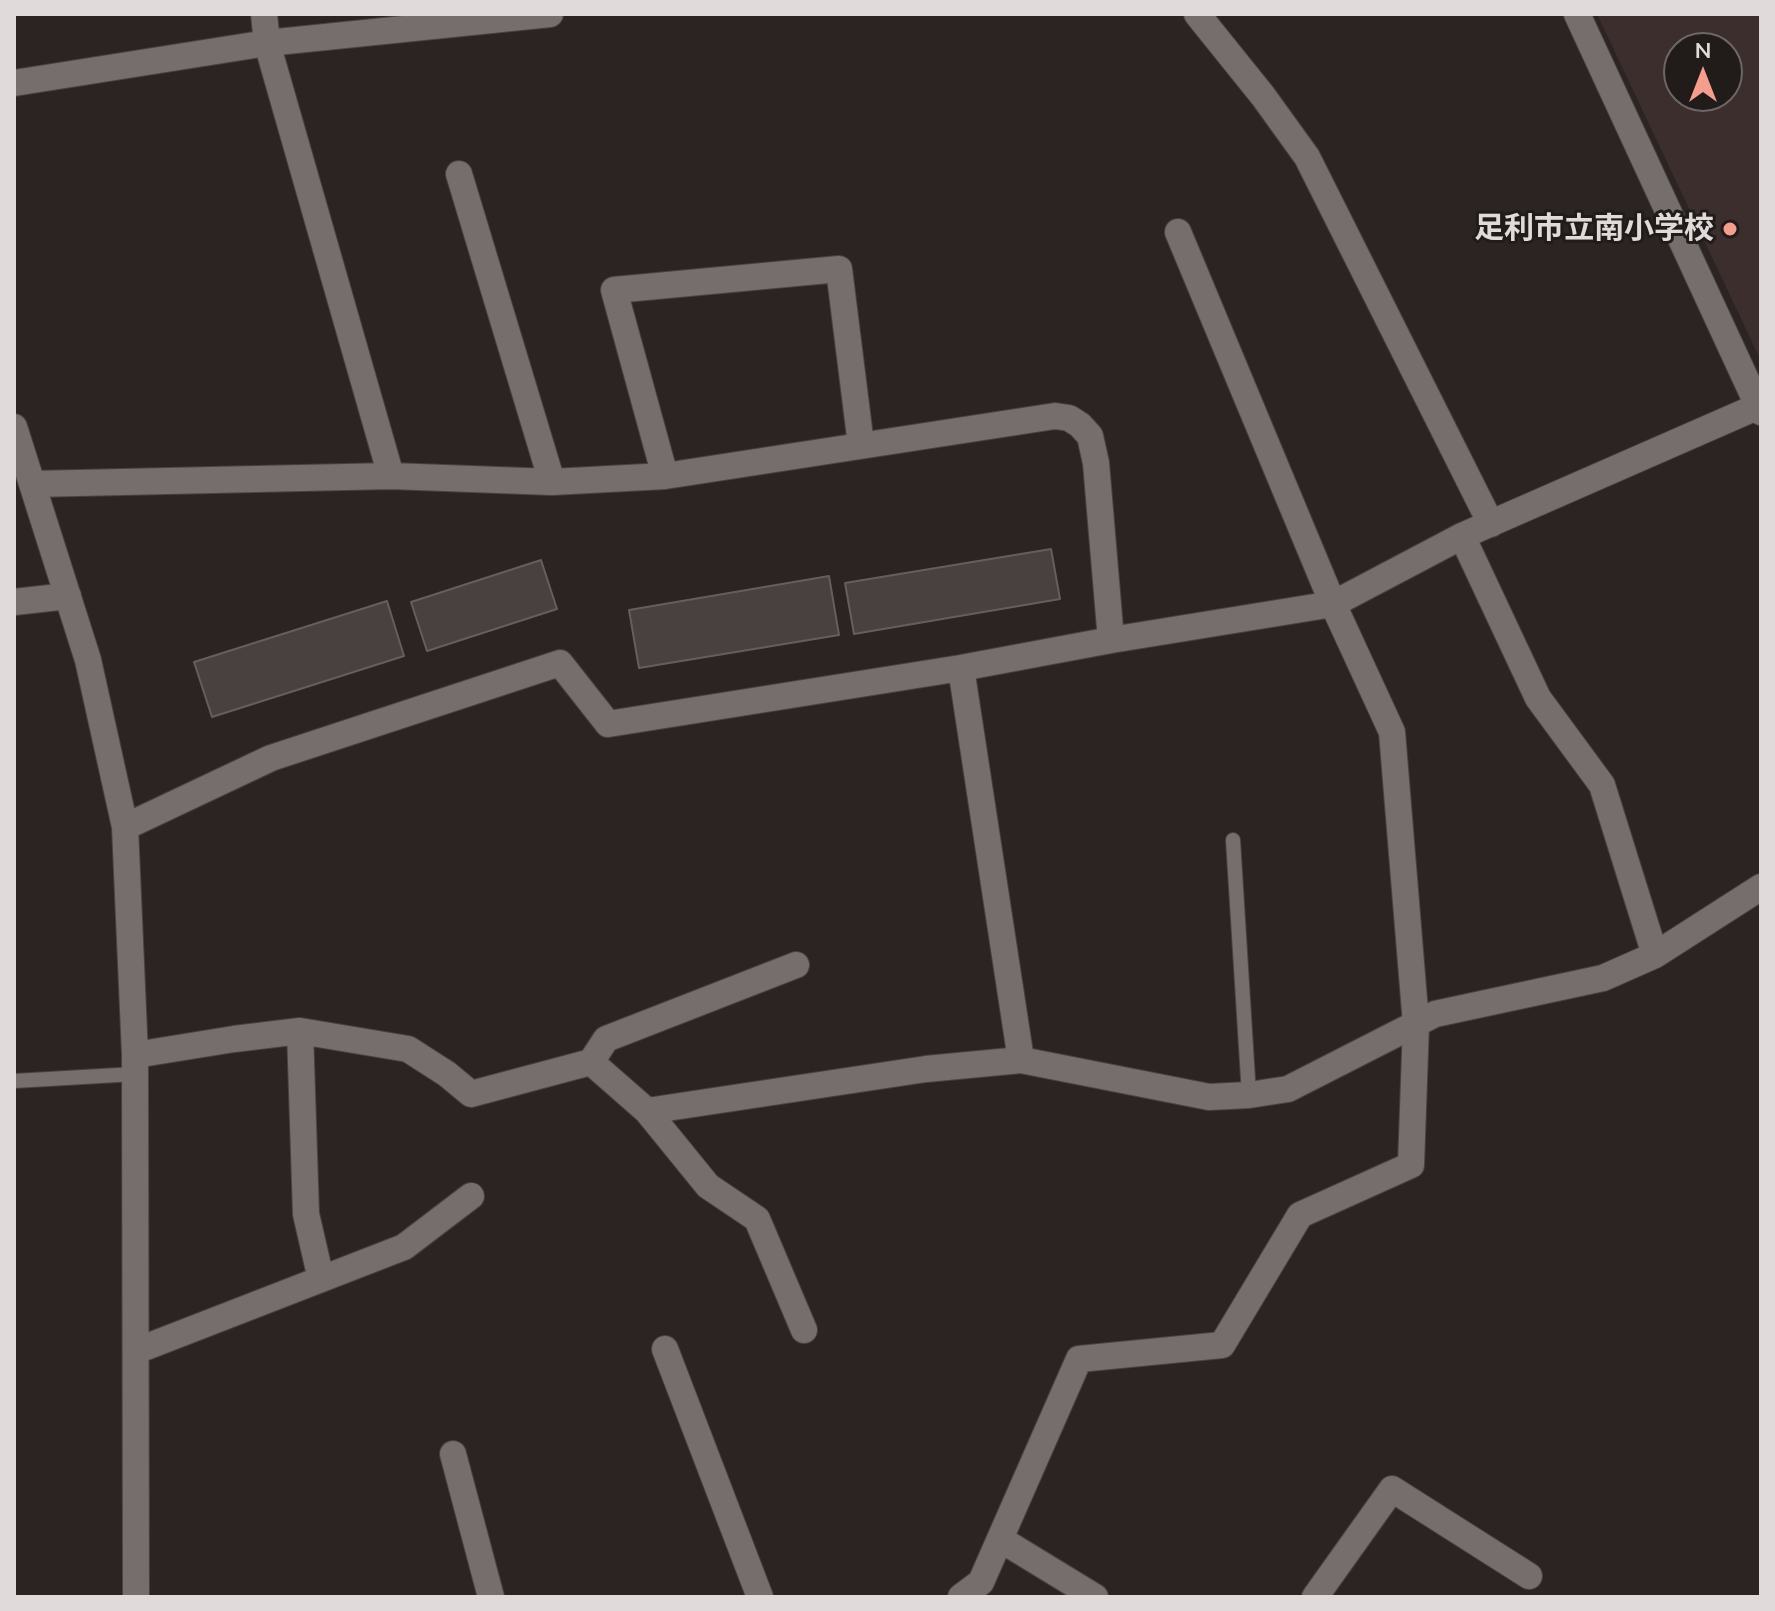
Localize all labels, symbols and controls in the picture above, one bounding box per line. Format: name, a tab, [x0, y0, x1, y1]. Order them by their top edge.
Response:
north arrow	[1663, 32, 1743, 112]
text: N	[1695, 36, 1711, 64]
place label: 足利市立南小学校	[1474, 211, 1714, 247]
marker: 足利市立南小学校	[1721, 220, 1739, 238]

